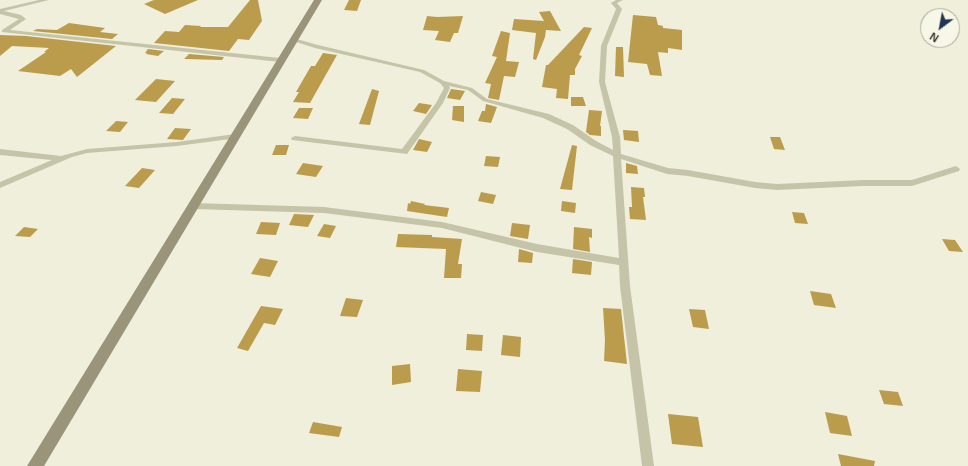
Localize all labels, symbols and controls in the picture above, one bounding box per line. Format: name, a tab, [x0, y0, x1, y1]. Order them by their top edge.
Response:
north arrow	[920, 8, 960, 48]
text: N	[928, 30, 941, 45]

